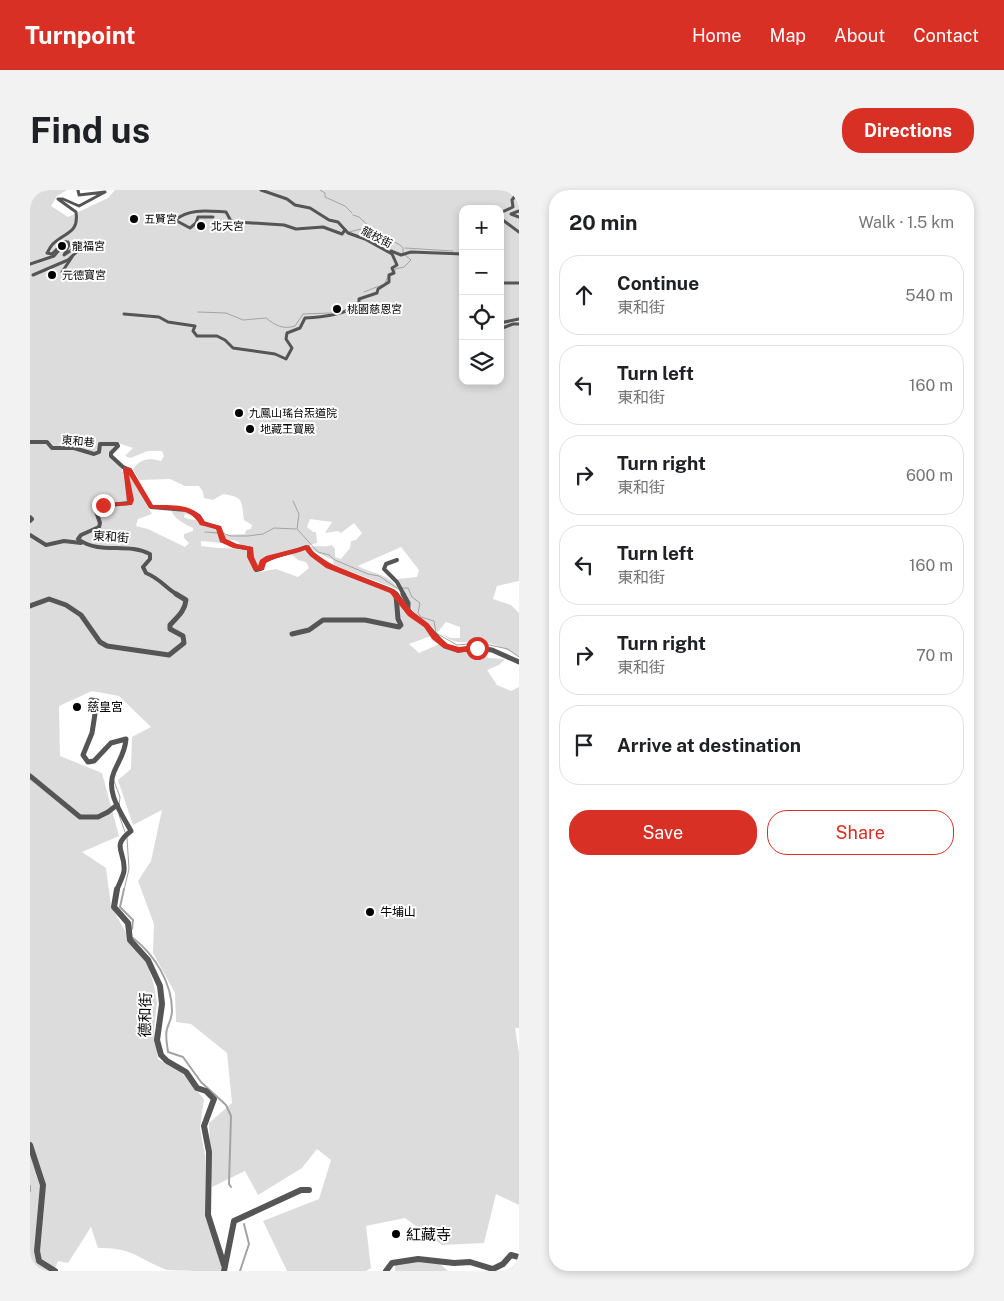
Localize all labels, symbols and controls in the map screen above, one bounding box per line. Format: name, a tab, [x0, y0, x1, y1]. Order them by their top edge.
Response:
text: Turnpoint	[25, 21, 135, 49]
text: Home	[692, 25, 742, 46]
text: Map	[770, 25, 806, 46]
text: About	[834, 25, 885, 46]
text: Contact	[913, 25, 979, 46]
button: Directions	[842, 108, 974, 153]
text: Find us	[30, 110, 150, 151]
map controls	[459, 205, 504, 385]
button: +	[459, 205, 504, 250]
text: 20 min	[569, 210, 638, 235]
marker: 五賢宮	[128, 213, 140, 225]
place label: 五賢宮	[144, 213, 177, 225]
text: Walk · 1.5 km	[858, 213, 954, 232]
marker: 北天宮	[195, 220, 207, 232]
place label: 北天宮	[211, 220, 244, 232]
street label: 龍校街	[360, 224, 394, 250]
marker: 龍福宮	[56, 240, 68, 252]
place label: 龍福宮	[72, 240, 105, 252]
button: −	[459, 250, 504, 295]
marker: 元德寶宮	[46, 269, 58, 281]
place label: 元德寶宮	[62, 269, 106, 281]
text: Continue	[617, 272, 699, 294]
icon: ahead	[570, 281, 598, 309]
text: 540 m	[905, 286, 953, 305]
button: locate	[459, 295, 504, 340]
text: 東和街	[617, 298, 665, 317]
marker: 桃園慈恩宮	[331, 303, 343, 315]
place label: 桃園慈恩宮	[347, 303, 402, 315]
button: layers	[459, 340, 504, 385]
text: Turn left	[617, 362, 694, 384]
icon: left	[570, 371, 598, 399]
text: 160 m	[909, 376, 953, 395]
text: 東和街	[617, 388, 665, 407]
marker: 九鳳山瑤台炁道院	[233, 407, 245, 419]
place label: 九鳳山瑤台炁道院	[249, 407, 337, 419]
marker: 地藏王寶殿	[244, 423, 256, 435]
place label: 地藏王寶殿	[260, 423, 315, 435]
street label: 東和巷	[61, 434, 95, 448]
text: Turn right	[617, 452, 706, 474]
icon: right	[570, 461, 598, 489]
text: 600 m	[906, 466, 953, 485]
text: 東和街	[617, 478, 665, 497]
route end	[92, 494, 115, 517]
street label: 東和街	[93, 529, 129, 545]
text: Turn left	[617, 542, 694, 564]
icon: left	[570, 551, 598, 579]
text: 160 m	[909, 556, 953, 575]
text: 東和街	[617, 568, 665, 587]
text: Turn right	[617, 632, 706, 654]
route start	[466, 637, 489, 660]
icon: right	[570, 641, 598, 669]
text: 70 m	[916, 646, 953, 665]
text: 東和街	[617, 658, 665, 677]
place label: 慈皇宮	[87, 700, 123, 714]
marker: 慈皇宮	[71, 701, 83, 713]
icon: arrive	[570, 731, 598, 759]
text: Arrive at destination	[617, 734, 801, 756]
button: Save	[569, 810, 757, 855]
button: Share	[767, 810, 954, 855]
place label: 牛埔山	[380, 905, 416, 919]
marker: 牛埔山	[364, 906, 376, 918]
street label: 德和街	[136, 992, 154, 1038]
place label: 紅藏寺	[406, 1226, 451, 1243]
marker: 紅藏寺	[390, 1228, 402, 1240]

